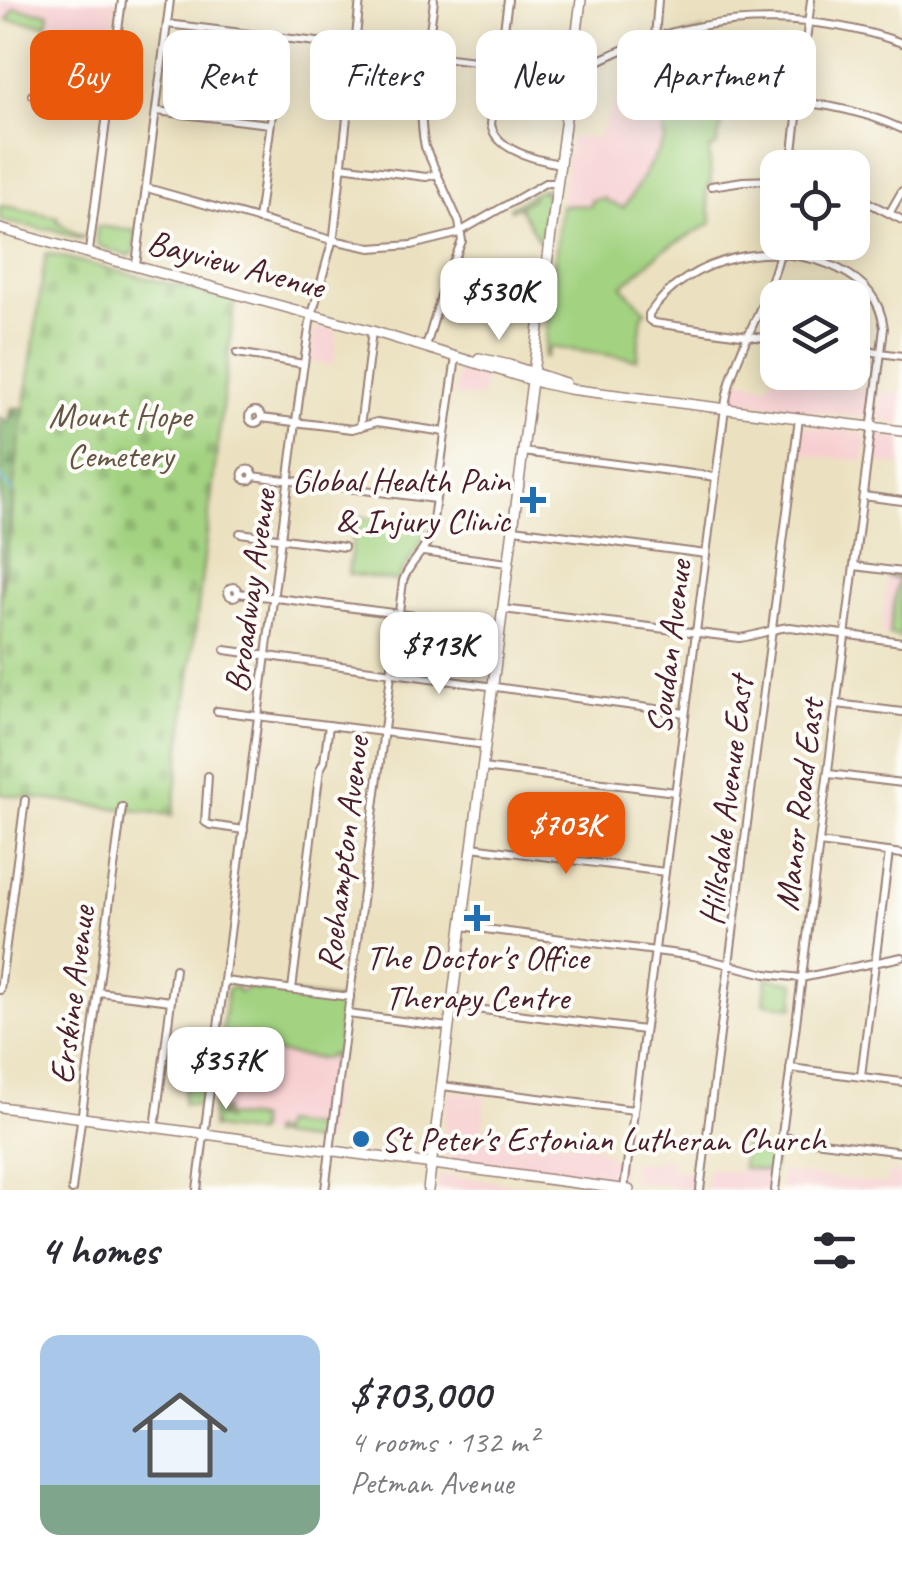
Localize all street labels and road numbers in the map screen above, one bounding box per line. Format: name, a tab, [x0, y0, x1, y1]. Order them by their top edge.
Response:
street label: Bayview Avenue	[143, 219, 332, 310]
street label: Broadway Avenue	[213, 484, 287, 695]
street label: Soudan Avenue	[636, 555, 702, 737]
street label: Hillsdale Avenue East	[688, 670, 764, 928]
street label: Manor Road East	[764, 693, 835, 913]
street label: Roehampton Avenue	[306, 731, 380, 974]
street label: Erskine Avenue	[39, 901, 106, 1086]

